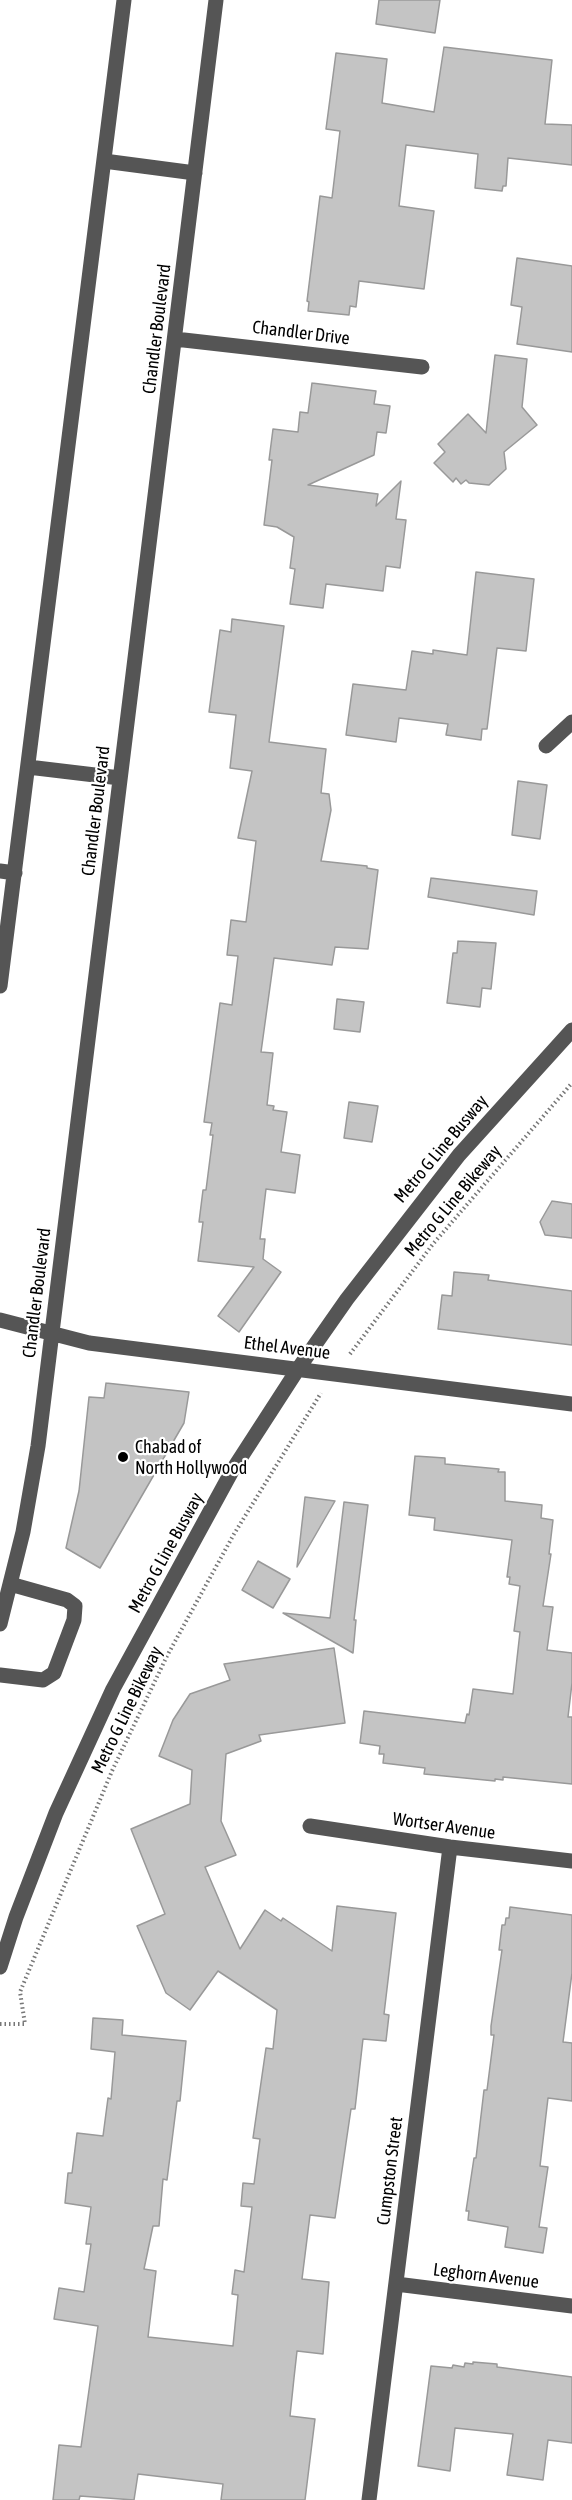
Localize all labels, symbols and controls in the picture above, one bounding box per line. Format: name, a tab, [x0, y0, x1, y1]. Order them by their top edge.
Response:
street label: Chandler Boulevard	[138, 263, 176, 395]
street label: Chandler Drive	[251, 316, 351, 350]
street label: Chandler Boulevard	[77, 745, 115, 877]
street label: Metro G Line Busway	[390, 1091, 492, 1207]
street label: Metro G Line Bikeway	[400, 1141, 506, 1261]
street label: Chandler Boulevard	[18, 1227, 56, 1359]
street label: Ethel Avenue	[243, 1332, 331, 1364]
place label: Chabad of North Hollywood	[135, 1436, 247, 1478]
marker: Chabad of North Hollywood	[116, 1450, 130, 1464]
street label: Metro G Line Busway	[124, 1489, 208, 1617]
street label: Metro G Line Bikeway	[87, 1643, 167, 1777]
street label: Wortser Avenue	[391, 1808, 497, 1844]
street label: Cumpston Street	[373, 2116, 407, 2226]
street label: Leghorn Avenue	[432, 2259, 540, 2293]

